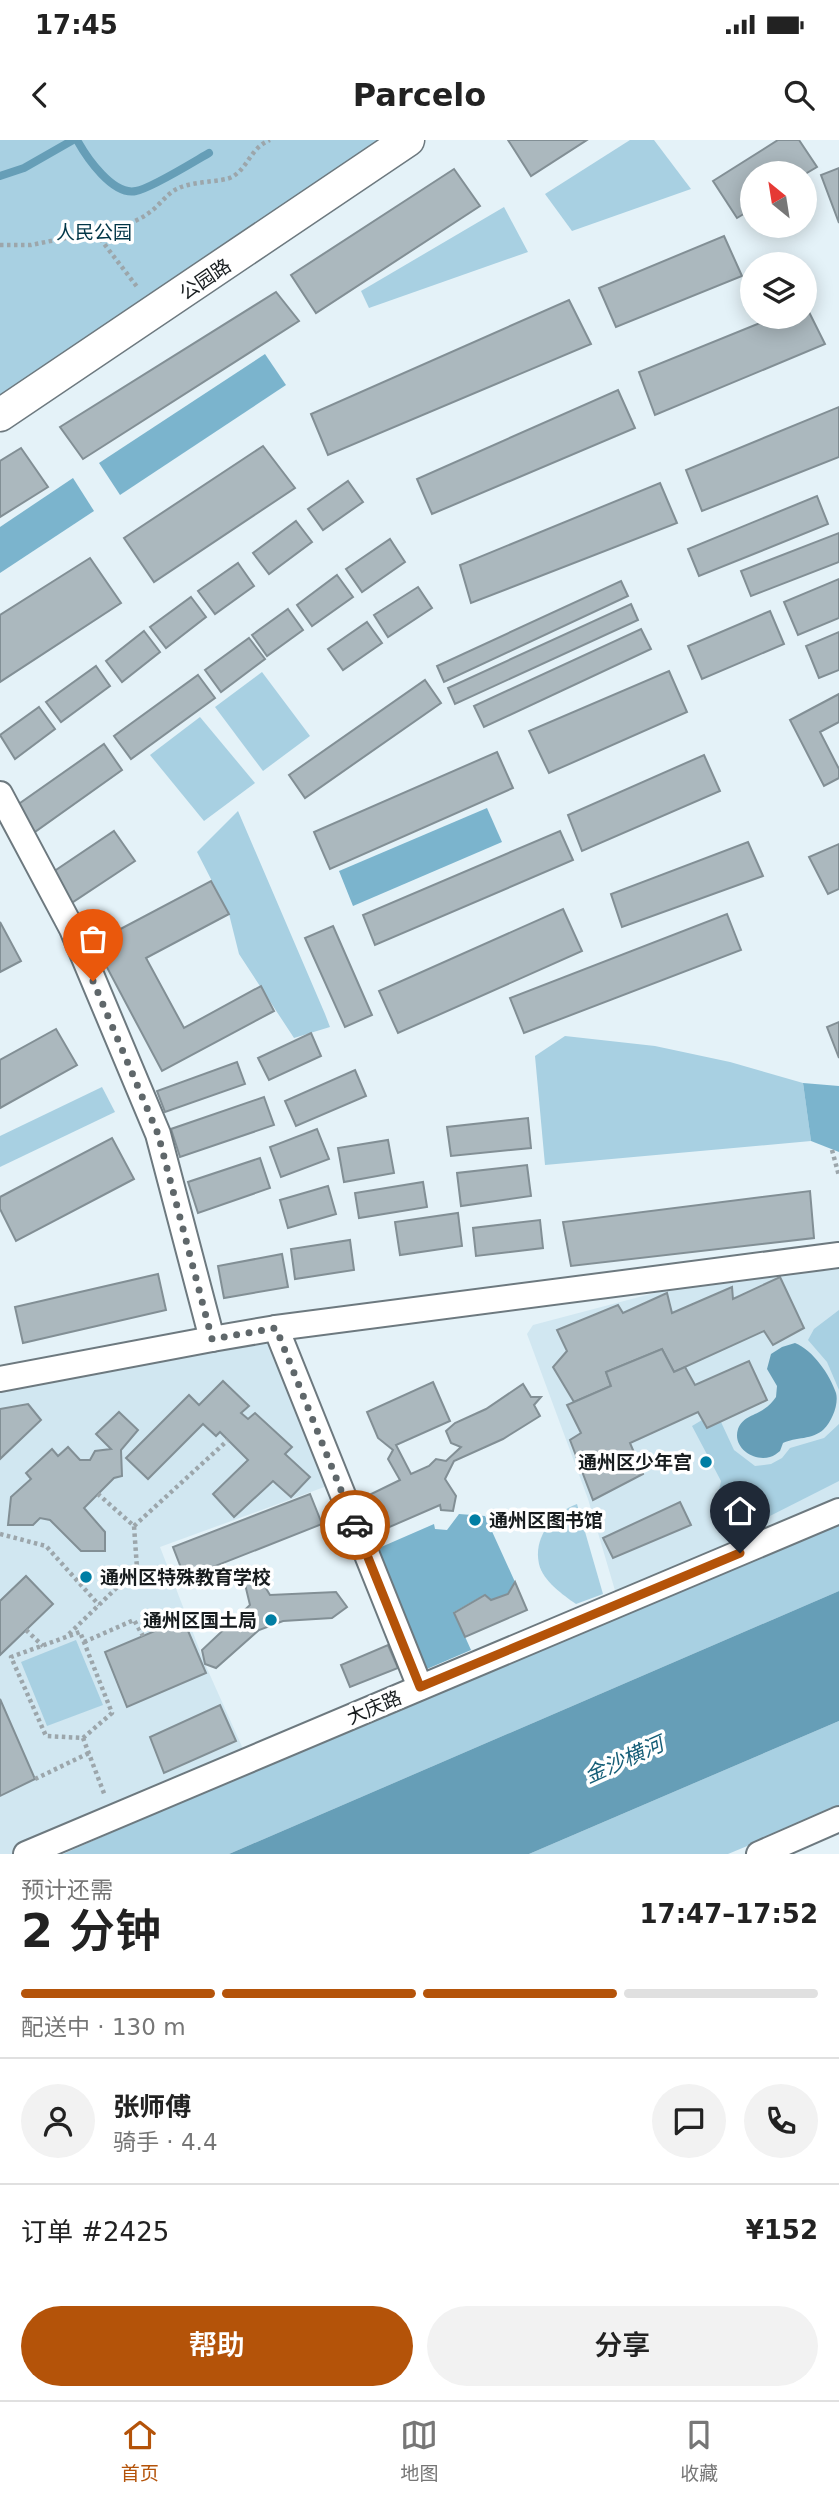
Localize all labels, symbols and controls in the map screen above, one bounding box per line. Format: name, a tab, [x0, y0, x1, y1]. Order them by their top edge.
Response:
text: 17:45	[35, 10, 118, 40]
icon: back	[21, 76, 59, 114]
text: Parcelo	[353, 76, 486, 114]
icon: search	[780, 76, 818, 114]
north arrow	[740, 161, 817, 238]
map controls	[740, 161, 817, 329]
park label: 人民公园	[56, 221, 132, 243]
button: layers	[740, 252, 817, 329]
street label: 公园路	[175, 254, 235, 304]
pin	[63, 909, 123, 981]
icon: bag	[74, 920, 112, 958]
place label: 通州区少年宫	[578, 1451, 692, 1473]
marker: 通州区少年宫	[698, 1454, 714, 1470]
pin	[710, 1481, 770, 1553]
courier	[320, 1490, 390, 1560]
icon: home	[721, 1492, 759, 1530]
icon: car	[336, 1506, 374, 1544]
place label: 通州区图书馆	[489, 1509, 603, 1531]
marker: 通州区图书馆	[467, 1512, 483, 1528]
place label: 通州区特殊教育学校	[100, 1566, 271, 1588]
marker: 通州区特殊教育学校	[78, 1569, 94, 1585]
place label: 通州区国土局	[143, 1609, 257, 1631]
marker: 通州区国土局	[263, 1612, 279, 1628]
street label: 大庆路	[343, 1686, 405, 1728]
water label: 金沙横河	[581, 1730, 671, 1788]
text: 预计还需	[21, 1877, 113, 1903]
text: 17:47–17:52	[639, 1899, 818, 1929]
text: 2 分钟	[21, 1904, 161, 1958]
text: 配送中 · 130 m	[21, 2014, 186, 2040]
button: person	[21, 2084, 95, 2158]
button: chat	[652, 2084, 726, 2158]
button: phone	[744, 2084, 818, 2158]
text: 张师傅	[113, 2092, 191, 2122]
text: 骑手 · 4.4	[113, 2129, 218, 2155]
text: ¥152	[746, 2215, 818, 2245]
text: 订单 #2425	[21, 2217, 169, 2247]
button: 帮助	[21, 2306, 413, 2386]
button: 分享	[427, 2306, 818, 2386]
tab: 首页	[121, 2416, 159, 2485]
tab: 地图	[400, 2416, 438, 2485]
tab: 收藏	[680, 2416, 718, 2485]

